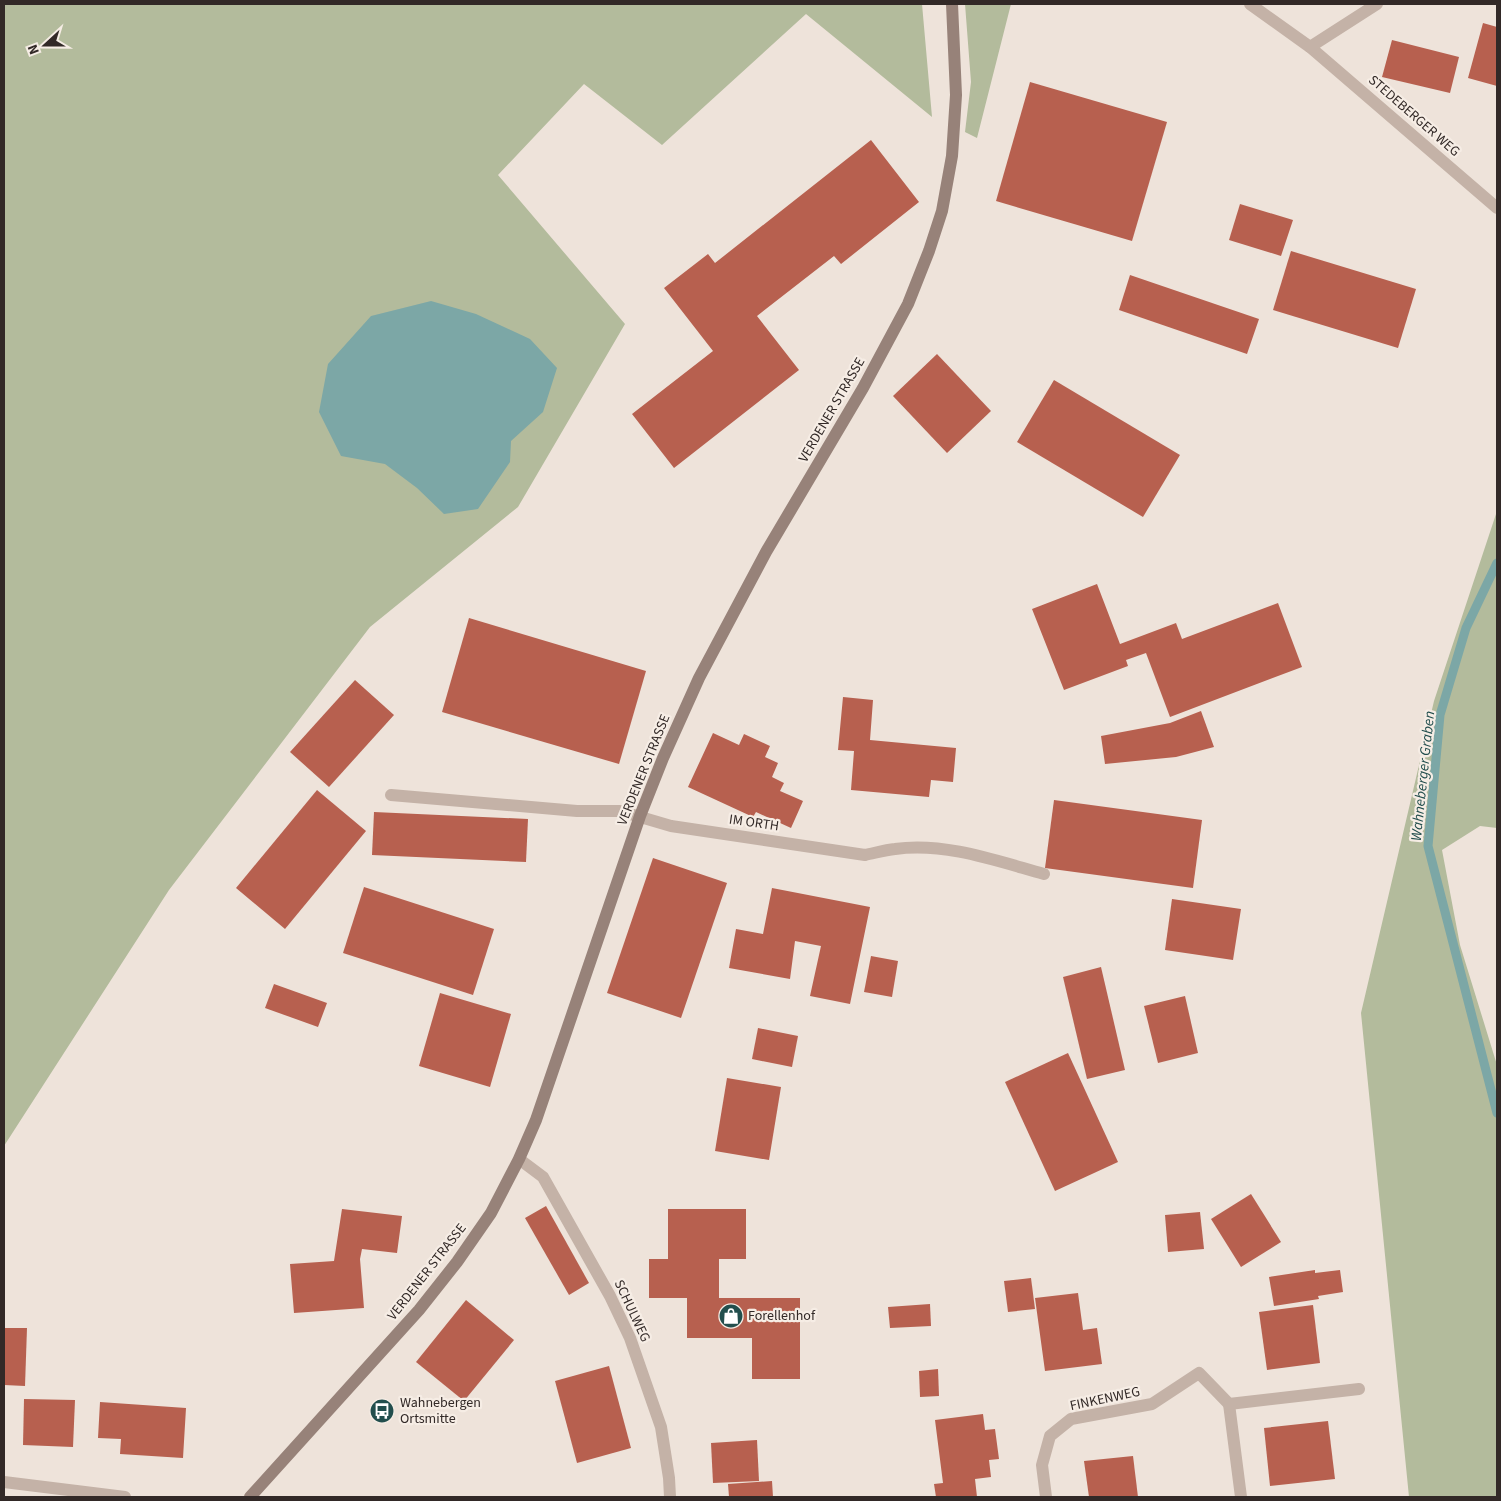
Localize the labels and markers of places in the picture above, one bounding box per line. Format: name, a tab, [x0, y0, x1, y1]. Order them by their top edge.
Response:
shop icon: Forellenhof	[718, 1303, 744, 1329]
place label: Forellenhof	[748, 1306, 816, 1326]
place label: Wahnebergen Ortsmitte	[400, 1393, 481, 1429]
bus stop icon: Wahnebergen Ortsmitte	[369, 1398, 395, 1424]

